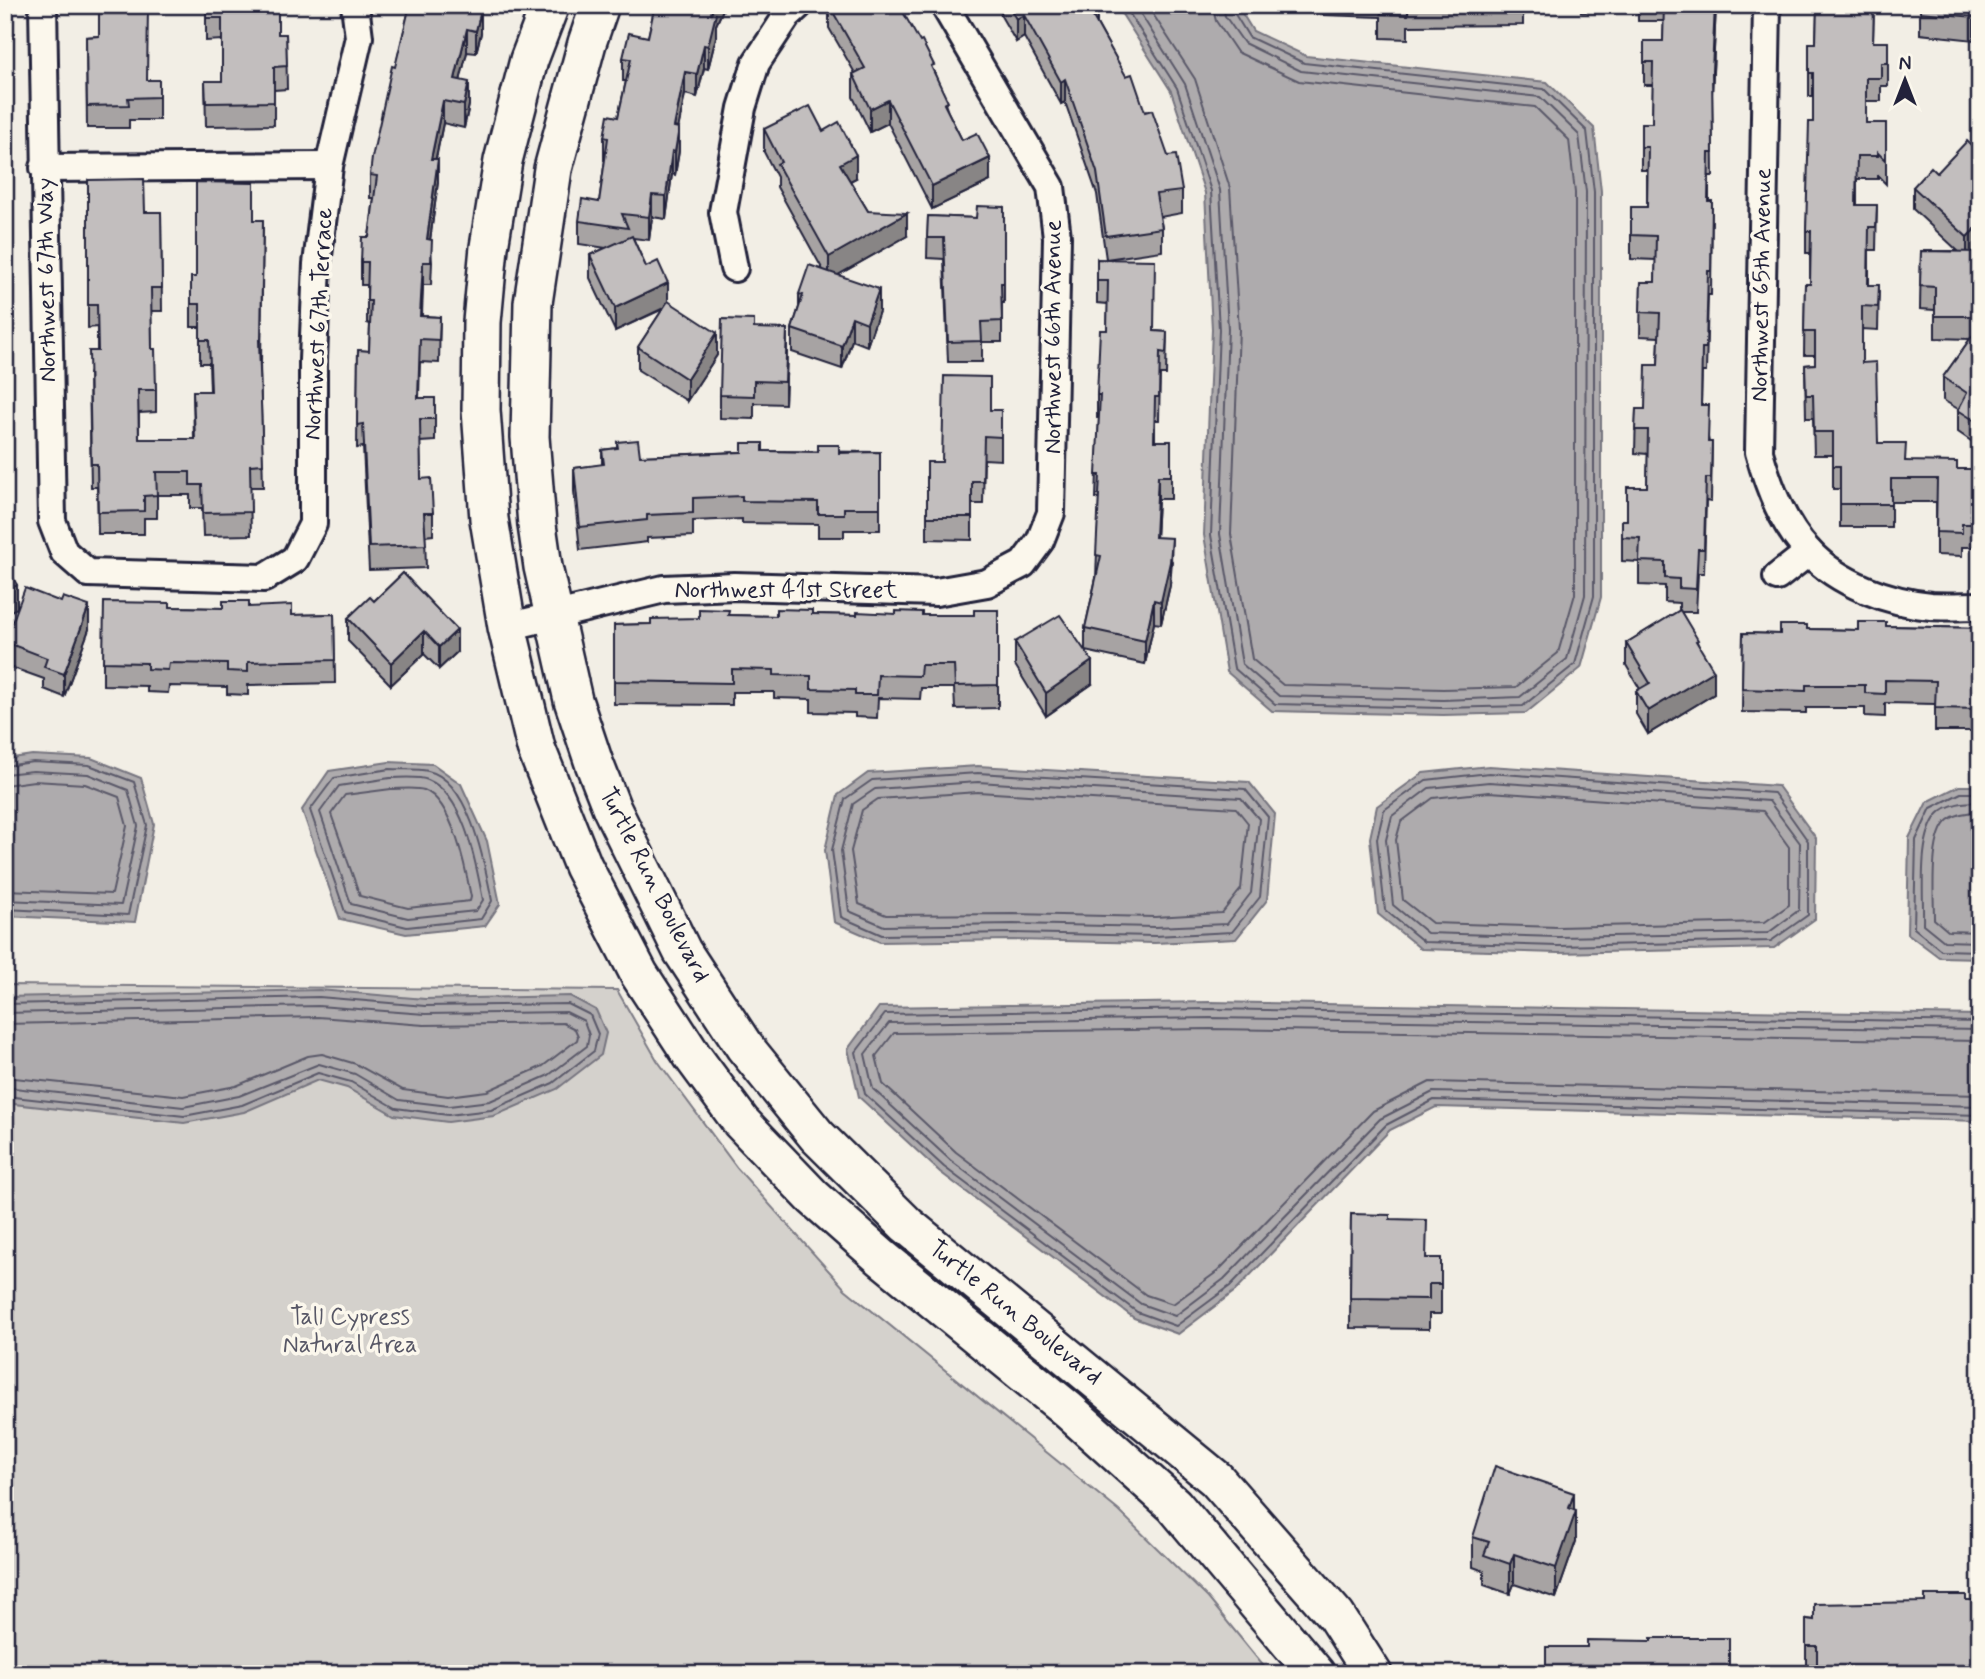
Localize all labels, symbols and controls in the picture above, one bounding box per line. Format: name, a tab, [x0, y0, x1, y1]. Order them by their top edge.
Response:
north arrow	[1870, 46, 1940, 116]
text: N	[1899, 52, 1911, 77]
street label: Northwest 65th Avenue	[1744, 167, 1780, 402]
street label: Northwest 67th Way	[30, 177, 64, 383]
street label: Northwest 67th Terrace	[297, 207, 341, 441]
street label: Northwest 66th Avenue	[1038, 219, 1069, 454]
street label: Northwest 41st Street	[674, 575, 898, 606]
street label: Turtle Run Boulevard	[591, 782, 717, 988]
street label: Turtle Run Boulevard	[922, 1233, 1108, 1393]
park label: Tall Cypress Natural Area	[283, 1302, 417, 1361]

